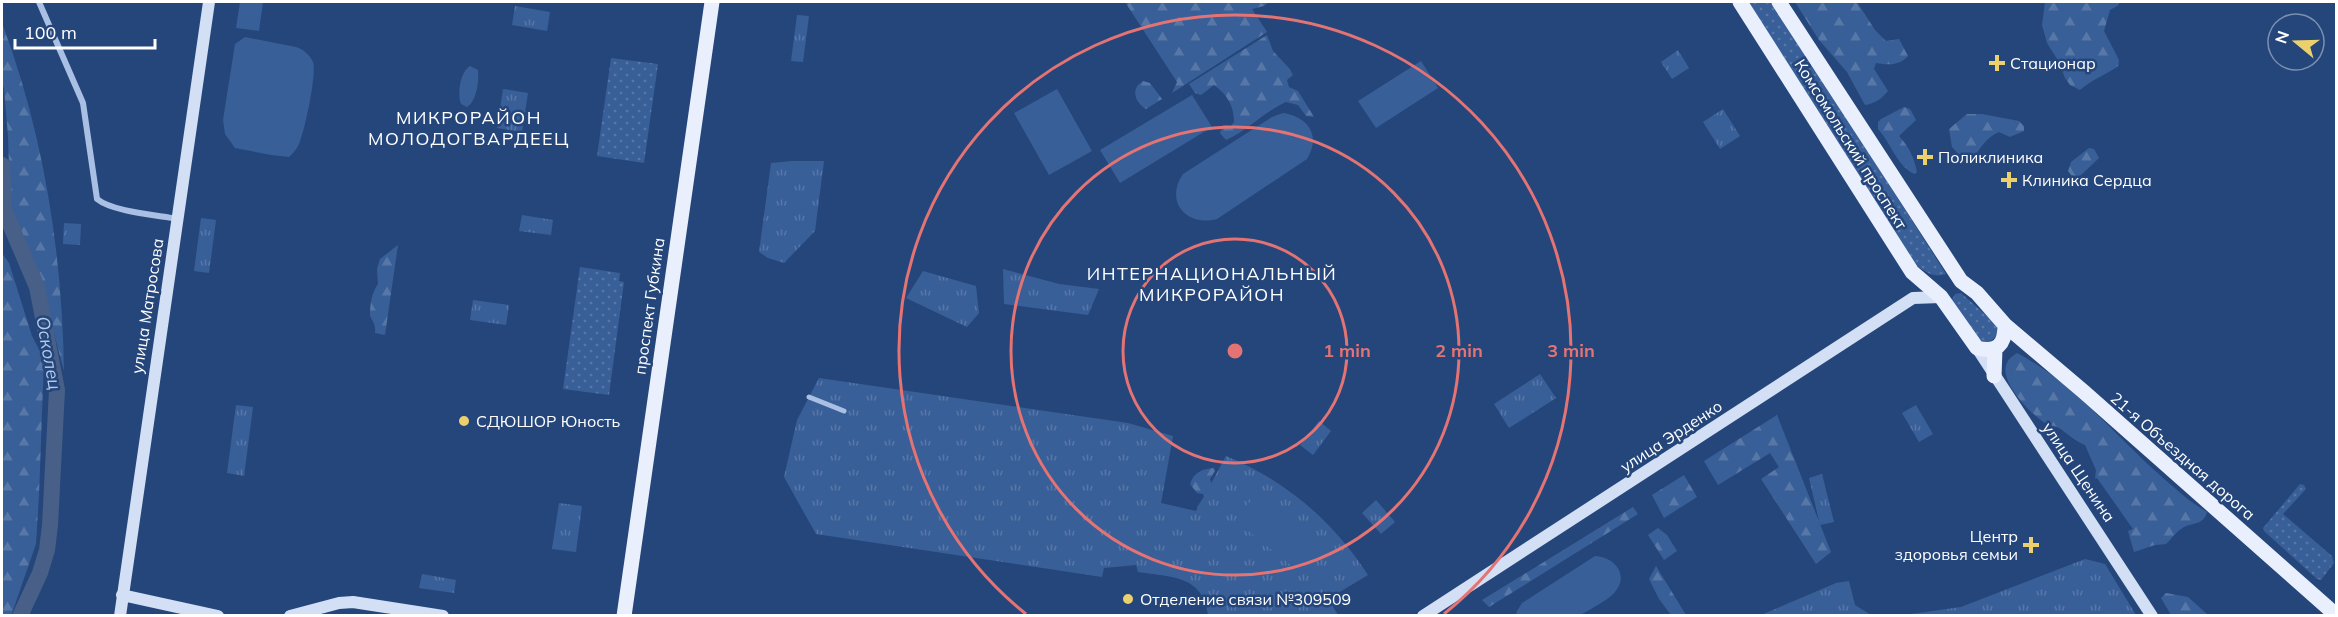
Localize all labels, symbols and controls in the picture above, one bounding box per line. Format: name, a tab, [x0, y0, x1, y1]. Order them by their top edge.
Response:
scale bar	[15, 12, 154, 50]
north arrow	[2266, 12, 2326, 72]
text: 100 m	[24, 21, 77, 44]
text: N	[2270, 28, 2293, 46]
place label: Стационар	[2010, 53, 2096, 73]
marker: Стационар	[1988, 54, 2006, 72]
street label: Комсомольский проспект	[1790, 55, 1912, 233]
district label: МИКРОРАЙОН МОЛОДОГВАРДЕЕЦ	[368, 106, 570, 150]
place label: Поликлиника	[1938, 147, 2043, 167]
marker: Поликлиника	[1916, 148, 1934, 166]
place label: Клиника Сердца	[2022, 170, 2152, 190]
marker: Клиника Сердца	[2000, 171, 2018, 189]
street label: проспект Губкина	[629, 236, 669, 376]
street label: улица Матросова	[126, 237, 168, 375]
district label: ИНТЕРНАЦИОНАЛЬНЫЙ МИКРОРАЙОН	[1087, 262, 1337, 306]
water label: Осколец	[31, 314, 67, 392]
text: 1 min	[1323, 339, 1371, 362]
text: 2 min	[1435, 339, 1483, 362]
text: 3 min	[1547, 339, 1595, 362]
centre of rings	[1225, 341, 1245, 361]
street label: 21-я Объездная дорога	[2107, 388, 2259, 524]
street label: улица Эрденко	[1616, 396, 1726, 476]
place label: СДЮШОР Юность	[476, 411, 621, 431]
marker: СДЮШОР Юность	[457, 414, 471, 428]
street label: улица Щенина	[2038, 418, 2120, 526]
place label: Центр здоровья семьи	[1895, 526, 2018, 564]
marker: Центр здоровья семьи	[2022, 536, 2040, 554]
place label: Отделение связи №309509	[1140, 589, 1351, 609]
marker: Отделение связи №309509	[1121, 592, 1135, 606]

